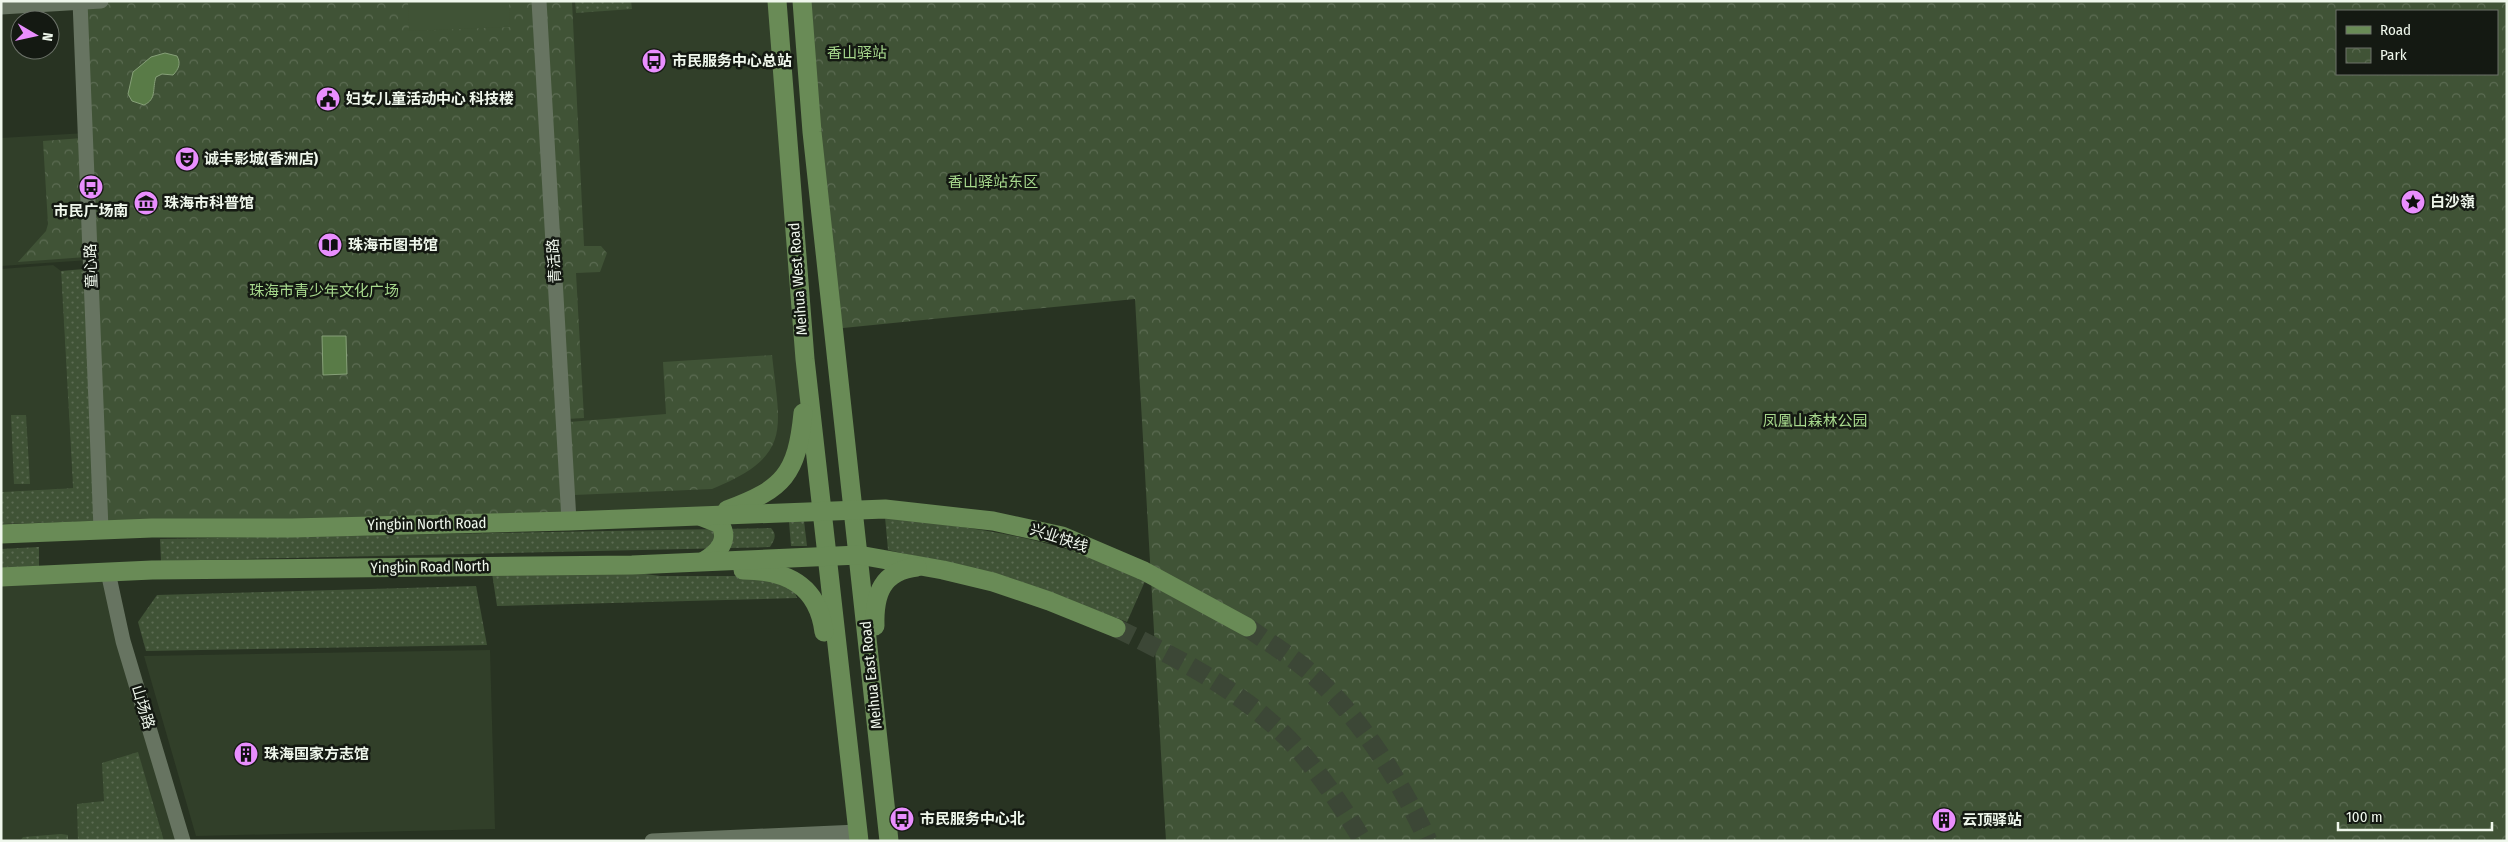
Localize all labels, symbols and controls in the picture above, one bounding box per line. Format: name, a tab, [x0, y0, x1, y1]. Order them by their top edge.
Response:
north arrow	[10, 10, 60, 60]
legend	[2336, 10, 2498, 75]
text: Road	[2380, 21, 2411, 39]
text: N	[38, 31, 56, 42]
park label: 香山驿站	[827, 44, 887, 62]
text: Park	[2380, 46, 2407, 64]
bus stop icon: 市民服务中心总站	[641, 48, 667, 74]
place label: 市民服务中心总站	[672, 52, 792, 70]
public building icon: 妇女儿童活动中心 科技楼	[315, 86, 341, 112]
place label: 妇女儿童活动中心 科技楼	[346, 90, 514, 108]
theatre icon: 诚丰影城(香洲店)	[174, 146, 200, 172]
place label: 诚丰影城(香洲店)	[204, 150, 319, 168]
park label: 香山驿站东区	[948, 173, 1038, 191]
bus stop icon: 市民广场南	[78, 174, 104, 200]
place icon: 白沙嶺	[2400, 189, 2426, 215]
museum icon: 珠海市科普馆	[133, 190, 159, 216]
place label: 白沙嶺	[2430, 193, 2475, 211]
place label: 珠海市科普馆	[164, 194, 254, 212]
place label: 市民广场南	[53, 202, 129, 220]
street label: Meihua West Road	[785, 222, 811, 336]
library icon: 珠海市图书馆	[317, 232, 343, 258]
place label: 珠海市图书馆	[348, 236, 438, 254]
street label: 青活路	[544, 238, 564, 284]
street label: 童心路	[81, 243, 101, 289]
park label: 珠海市青少年文化广场	[249, 282, 399, 300]
park label: 凤凰山森林公园	[1762, 412, 1868, 430]
street label: Yingbin North Road	[367, 514, 487, 534]
street label: 兴业快线	[1028, 520, 1090, 556]
street label: Yingbin Road North	[370, 557, 490, 577]
street label: Meihua East Road	[856, 620, 886, 730]
street label: 山场路	[128, 683, 158, 731]
building icon: 珠海国家方志馆	[233, 741, 259, 767]
place label: 珠海国家方志馆	[264, 745, 369, 763]
scale bar	[2338, 800, 2492, 832]
bus stop icon: 市民服务中心北	[889, 806, 915, 832]
building icon: 云顶驿站	[1931, 807, 1957, 833]
text: 100 m	[2346, 808, 2383, 826]
place label: 市民服务中心北	[920, 810, 1025, 828]
place label: 云顶驿站	[1962, 811, 2022, 829]

